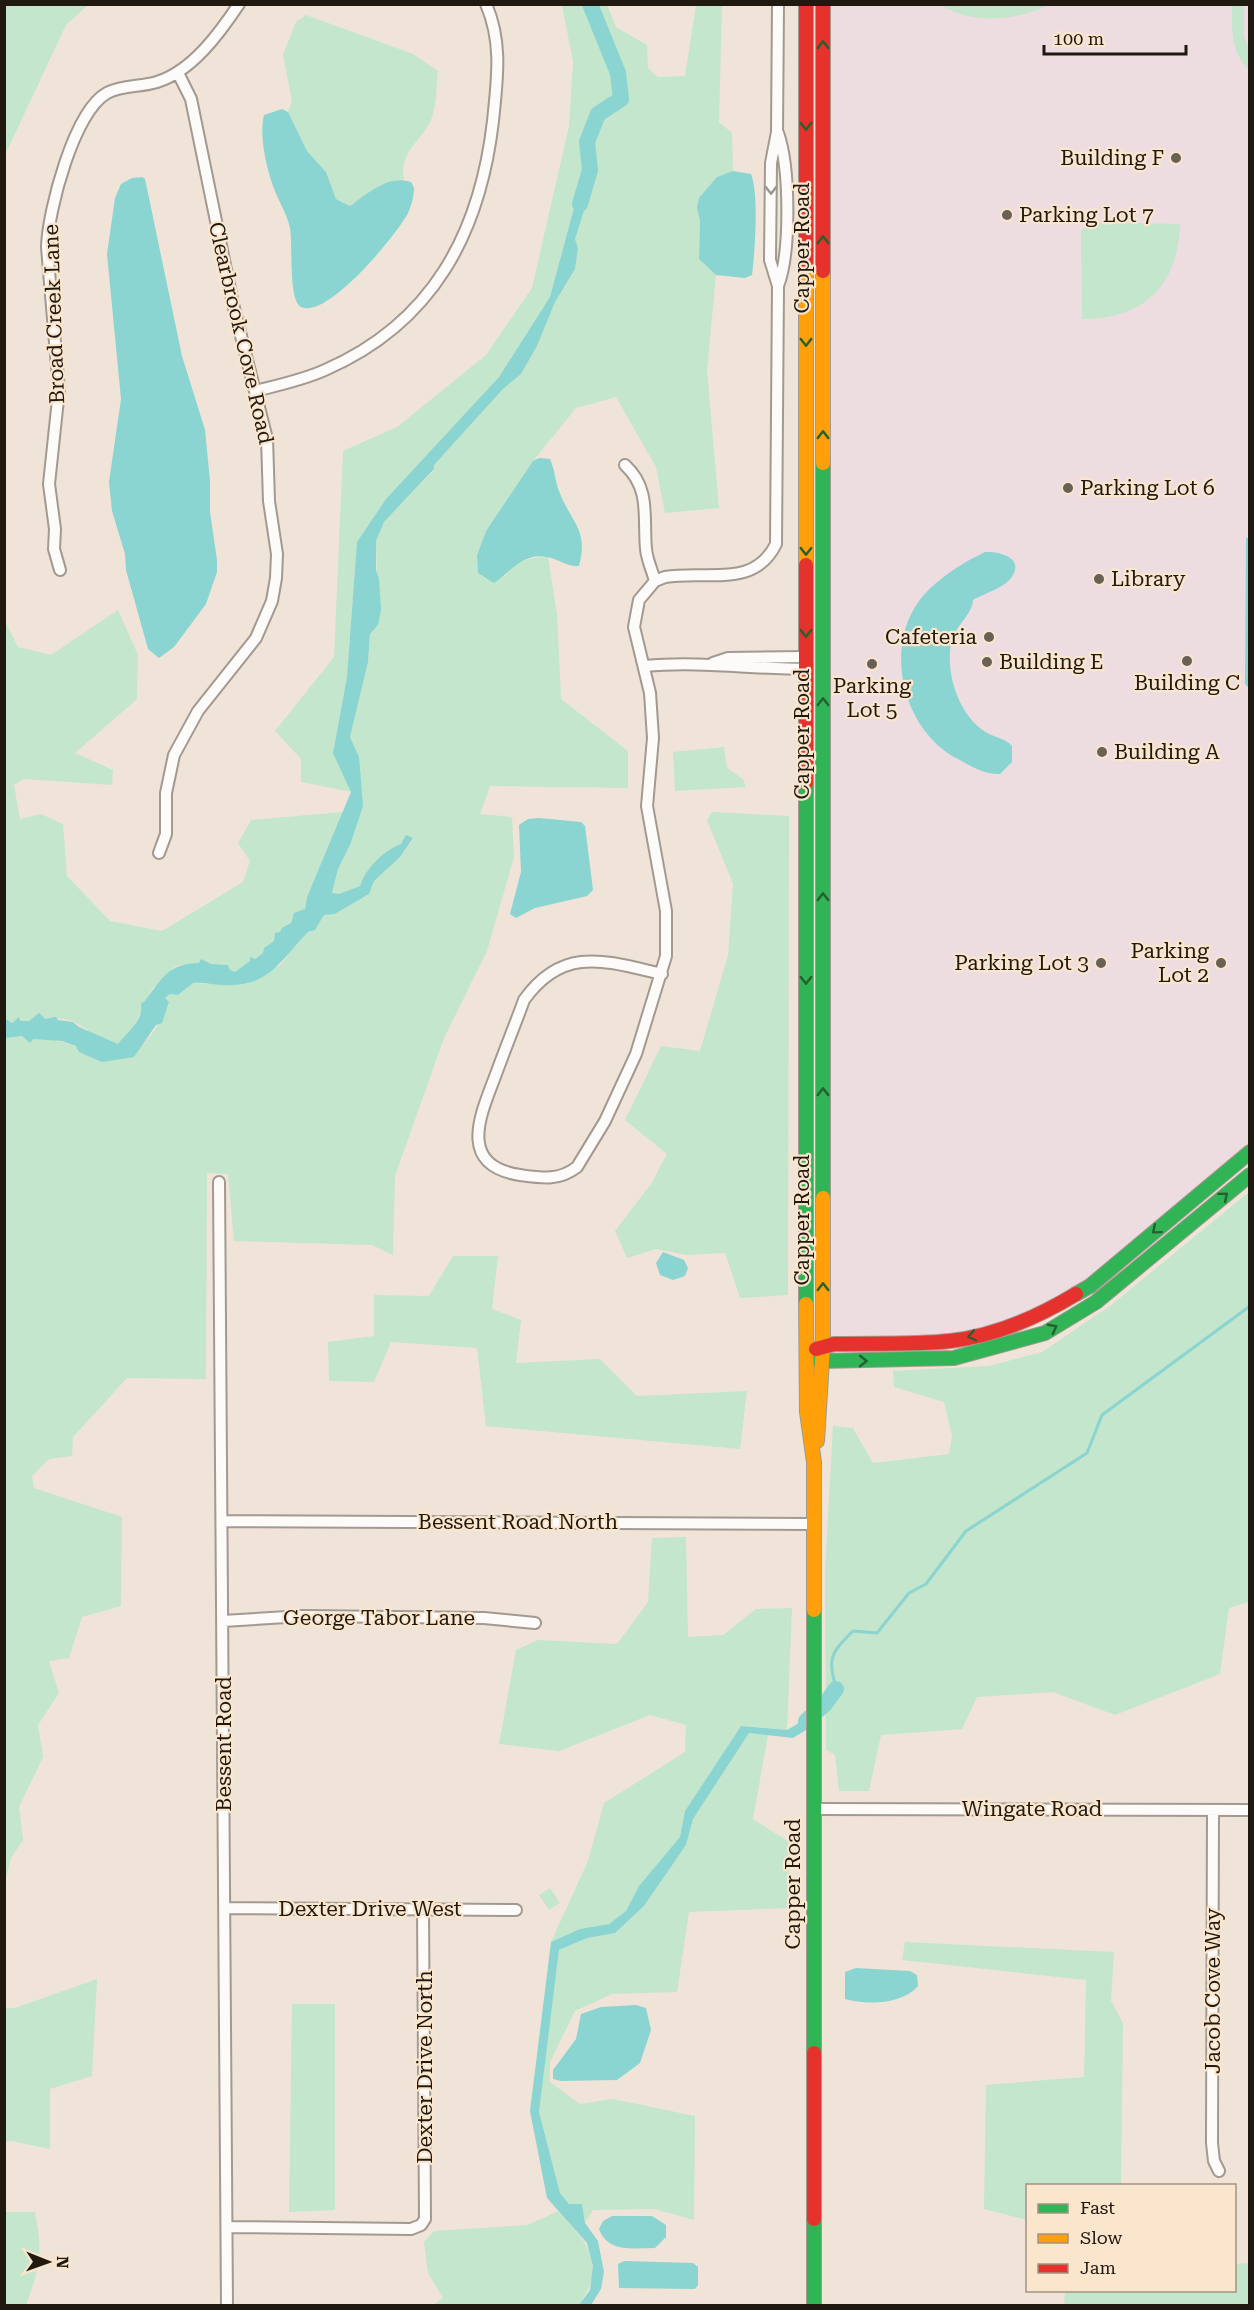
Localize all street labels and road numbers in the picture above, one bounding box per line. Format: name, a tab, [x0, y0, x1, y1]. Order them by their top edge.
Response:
street label: Capper Road	[790, 182, 814, 313]
street label: Clearbrook Cove Road	[204, 220, 278, 447]
street label: Broad Creek Lane	[39, 224, 69, 404]
street label: Capper Road	[790, 668, 814, 799]
street label: Capper Road	[790, 1154, 814, 1285]
street label: Bessent Road North	[418, 1510, 619, 1534]
street label: George Tabor Lane	[283, 1606, 475, 1630]
street label: Bessent Road	[212, 1676, 236, 1812]
street label: Wingate Road	[962, 1797, 1103, 1821]
street label: Capper Road	[781, 1818, 805, 1949]
street label: Dexter Drive West	[278, 1897, 462, 1921]
street label: Jacob Cove Way	[1201, 1907, 1225, 2074]
street label: Dexter Drive North	[413, 1970, 437, 2164]

